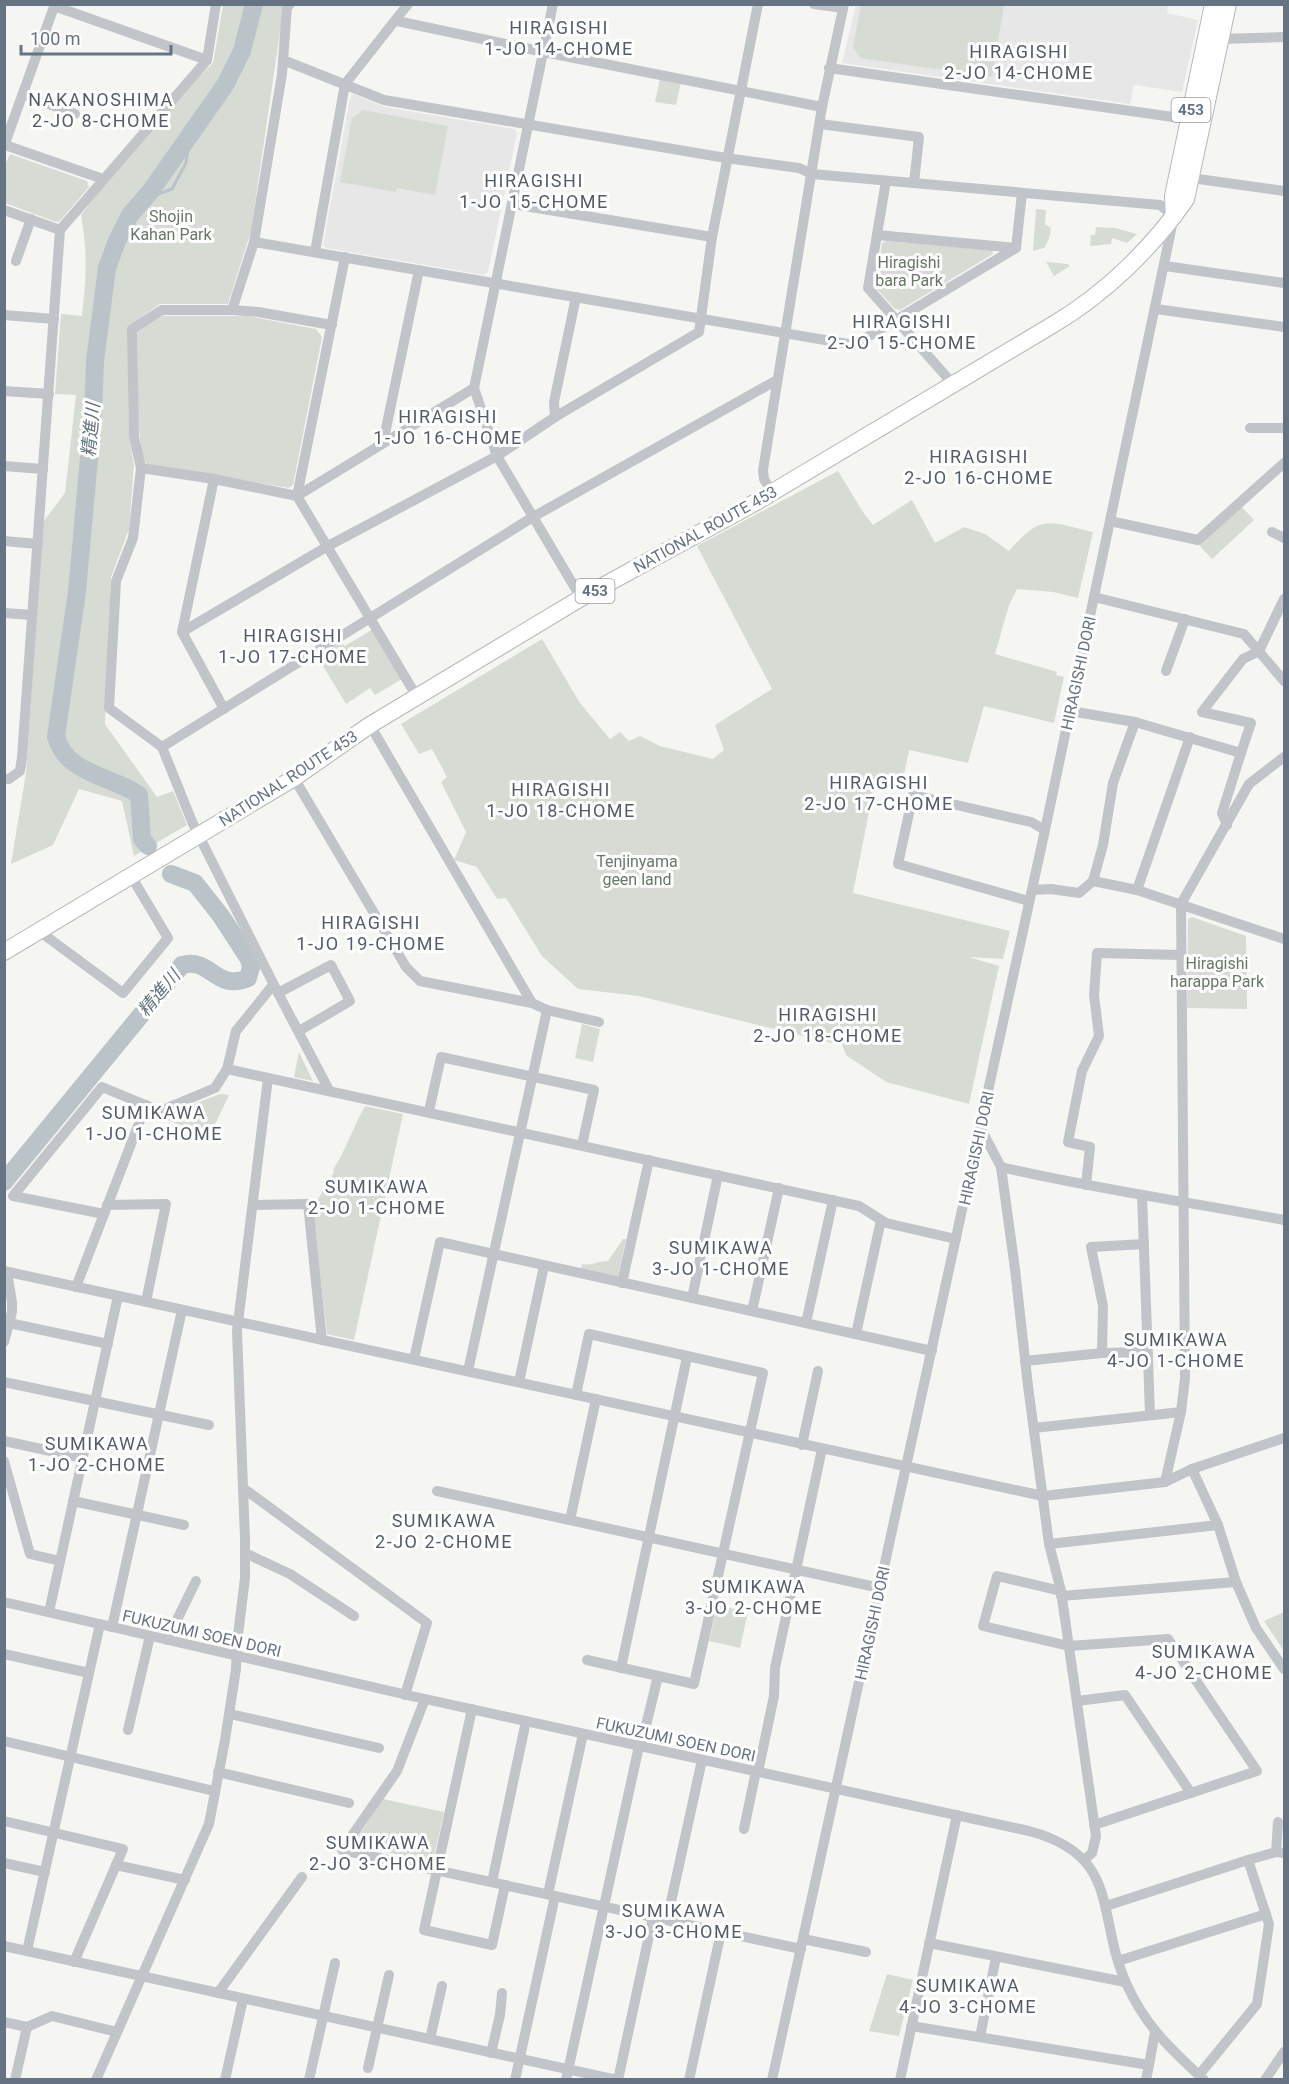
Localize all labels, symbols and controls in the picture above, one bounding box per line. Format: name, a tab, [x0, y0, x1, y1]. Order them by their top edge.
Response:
district label: HIRAGISHI 1-JO 14-CHOME	[484, 17, 634, 59]
scale bar	[21, 18, 171, 56]
text: 100 m	[30, 28, 81, 49]
district label: HIRAGISHI 2-JO 14-CHOME	[944, 41, 1094, 83]
district label: NAKANOSHIMA 2-JO 8-CHOME	[28, 89, 174, 131]
road number: 453	[1172, 98, 1210, 122]
district label: HIRAGISHI 1-JO 15-CHOME	[459, 170, 609, 212]
park label: Shojin Kahan Park	[130, 207, 213, 244]
park label: Hiragishi bara Park	[875, 253, 944, 290]
district label: HIRAGISHI 2-JO 15-CHOME	[827, 311, 977, 353]
water label: 精進川	[78, 400, 103, 458]
district label: HIRAGISHI 1-JO 16-CHOME	[373, 406, 523, 448]
district label: HIRAGISHI 2-JO 16-CHOME	[904, 446, 1054, 488]
street label: NATIONAL ROUTE 453	[630, 482, 780, 577]
road number: 453	[576, 579, 614, 603]
street label: HIRAGISHI DORI	[1057, 614, 1100, 732]
district label: HIRAGISHI 1-JO 17-CHOME	[218, 625, 368, 667]
street label: NATIONAL ROUTE 453	[215, 727, 361, 830]
district label: HIRAGISHI 2-JO 17-CHOME	[804, 772, 954, 814]
district label: HIRAGISHI 1-JO 18-CHOME	[486, 779, 636, 821]
park label: Tenjinyama geen land	[596, 852, 678, 889]
district label: HIRAGISHI 1-JO 19-CHOME	[296, 912, 446, 954]
park label: Hiragishi harappa Park	[1170, 954, 1265, 991]
water label: 精進川	[133, 964, 185, 1020]
district label: HIRAGISHI 2-JO 18-CHOME	[753, 1004, 903, 1046]
street label: HIRAGISHI DORI	[955, 1089, 998, 1207]
district label: SUMIKAWA 1-JO 1-CHOME	[85, 1102, 223, 1144]
district label: SUMIKAWA 2-JO 1-CHOME	[308, 1176, 446, 1218]
district label: SUMIKAWA 3-JO 1-CHOME	[652, 1237, 790, 1279]
district label: SUMIKAWA 4-JO 1-CHOME	[1107, 1329, 1245, 1371]
district label: SUMIKAWA 1-JO 2-CHOME	[28, 1433, 166, 1475]
district label: SUMIKAWA 2-JO 2-CHOME	[375, 1510, 513, 1552]
street label: HIRAGISHI DORI	[851, 1564, 894, 1682]
district label: SUMIKAWA 3-JO 2-CHOME	[685, 1576, 823, 1618]
street label: FUKUZUMI SOEN DORI	[121, 1606, 283, 1661]
district label: SUMIKAWA 4-JO 2-CHOME	[1135, 1641, 1273, 1683]
street label: FUKUZUMI SOEN DORI	[594, 1713, 757, 1766]
district label: SUMIKAWA 2-JO 3-CHOME	[309, 1832, 447, 1874]
district label: SUMIKAWA 3-JO 3-CHOME	[605, 1900, 743, 1942]
district label: SUMIKAWA 4-JO 3-CHOME	[899, 1975, 1037, 2017]

